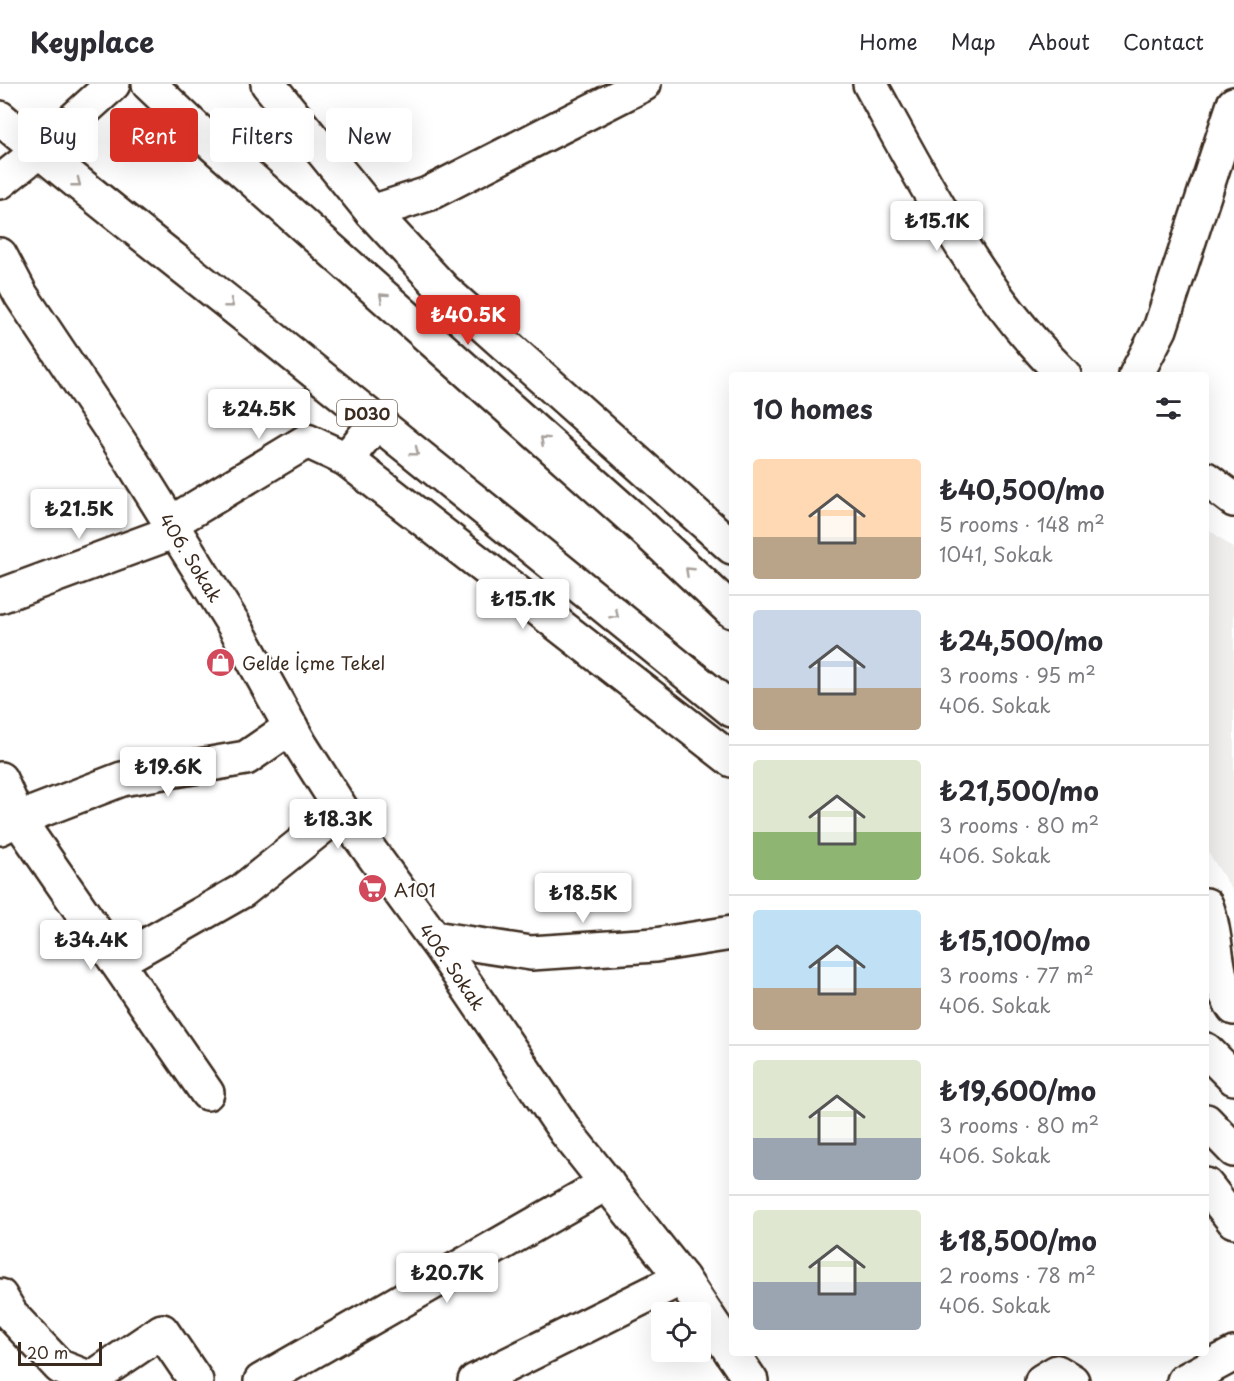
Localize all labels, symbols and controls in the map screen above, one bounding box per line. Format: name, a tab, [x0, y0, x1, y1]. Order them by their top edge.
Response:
text: Keyplace	[30, 20, 155, 63]
text: Home	[859, 25, 918, 57]
text: Map	[951, 25, 996, 57]
text: About	[1029, 25, 1090, 57]
text: Contact	[1123, 25, 1204, 57]
chip: Buy	[18, 108, 98, 162]
chip: Rent	[110, 108, 198, 162]
chip: Filters	[210, 108, 314, 162]
chip: New	[326, 108, 412, 162]
one-way arrow	[70, 175, 81, 186]
pin: ₺15.1K	[888, 201, 986, 252]
text: ₺15.1K	[904, 205, 970, 235]
one-way arrow	[379, 293, 390, 304]
pin: ₺40.5K	[419, 295, 517, 346]
one-way arrow	[223, 296, 234, 307]
text: ₺40.5K	[430, 299, 506, 329]
pin: ₺24.5K	[210, 389, 308, 440]
text: 10 homes	[753, 389, 873, 428]
icon: filters	[1152, 392, 1185, 425]
text: ₺24.5K	[222, 393, 296, 423]
road number: D030	[337, 400, 397, 426]
one-way arrow	[541, 436, 551, 447]
one-way arrow	[408, 445, 419, 456]
text: ₺40,500/mo	[939, 470, 1104, 509]
icon: home	[801, 483, 873, 555]
pin: ₺21.5K	[30, 489, 128, 540]
text: ₺21.5K	[44, 493, 114, 523]
street label: 406. Sokak	[154, 507, 230, 607]
text: 5 rooms · 148 m²	[939, 509, 1105, 539]
text: 1041, Sokak	[939, 539, 1053, 569]
one-way arrow	[685, 567, 696, 578]
pin: ₺15.1K	[474, 579, 572, 630]
text: ₺15.1K	[490, 583, 556, 613]
one-way arrow	[608, 607, 619, 618]
text: ₺24,500/mo	[939, 621, 1103, 660]
icon: home	[801, 634, 873, 706]
shop icon: Gelde İçme Tekel	[205, 646, 237, 678]
place label: Gelde İçme Tekel	[242, 649, 385, 676]
text: 3 rooms · 95 m²	[939, 660, 1096, 690]
text: 406. Sokak	[939, 690, 1051, 720]
pin: ₺19.6K	[119, 747, 217, 798]
text: ₺19.6K	[134, 751, 202, 781]
text: ₺21,500/mo	[939, 771, 1099, 810]
icon: home	[801, 784, 873, 856]
pin: ₺18.3K	[289, 799, 387, 850]
text: ₺18.3K	[303, 803, 373, 833]
text: 3 rooms · 80 m²	[939, 810, 1099, 840]
text: 406. Sokak	[939, 840, 1051, 870]
supermarket icon: A101	[357, 873, 389, 905]
pin: ₺18.5K	[534, 873, 632, 924]
place label: A101	[394, 876, 436, 903]
text: ₺18.5K	[549, 877, 617, 907]
street label: 406. Sokak	[413, 917, 493, 1015]
pin: ₺34.4K	[42, 920, 140, 971]
text: ₺15,100/mo	[939, 921, 1090, 960]
text: ₺34.4K	[54, 924, 128, 954]
icon: home	[801, 934, 873, 1006]
text: 3 rooms · 77 m²	[939, 960, 1094, 990]
text: 406. Sokak	[939, 990, 1051, 1020]
text: ₺19,600/mo	[939, 1071, 1096, 1110]
icon: home	[801, 1084, 873, 1156]
text: 3 rooms · 80 m²	[939, 1110, 1099, 1140]
text: 406. Sokak	[939, 1140, 1051, 1170]
text: ₺18,500/mo	[939, 1221, 1097, 1260]
icon: home	[801, 1234, 873, 1306]
pin: ₺20.7K	[398, 1253, 496, 1304]
text: ₺20.7K	[410, 1257, 484, 1287]
text: 2 rooms · 78 m²	[939, 1260, 1096, 1290]
text: 406. Sokak	[939, 1290, 1051, 1320]
map controls	[651, 1302, 711, 1362]
button: locate	[651, 1302, 711, 1362]
scale bar	[18, 1339, 102, 1366]
text: 20 m	[27, 1340, 68, 1364]

